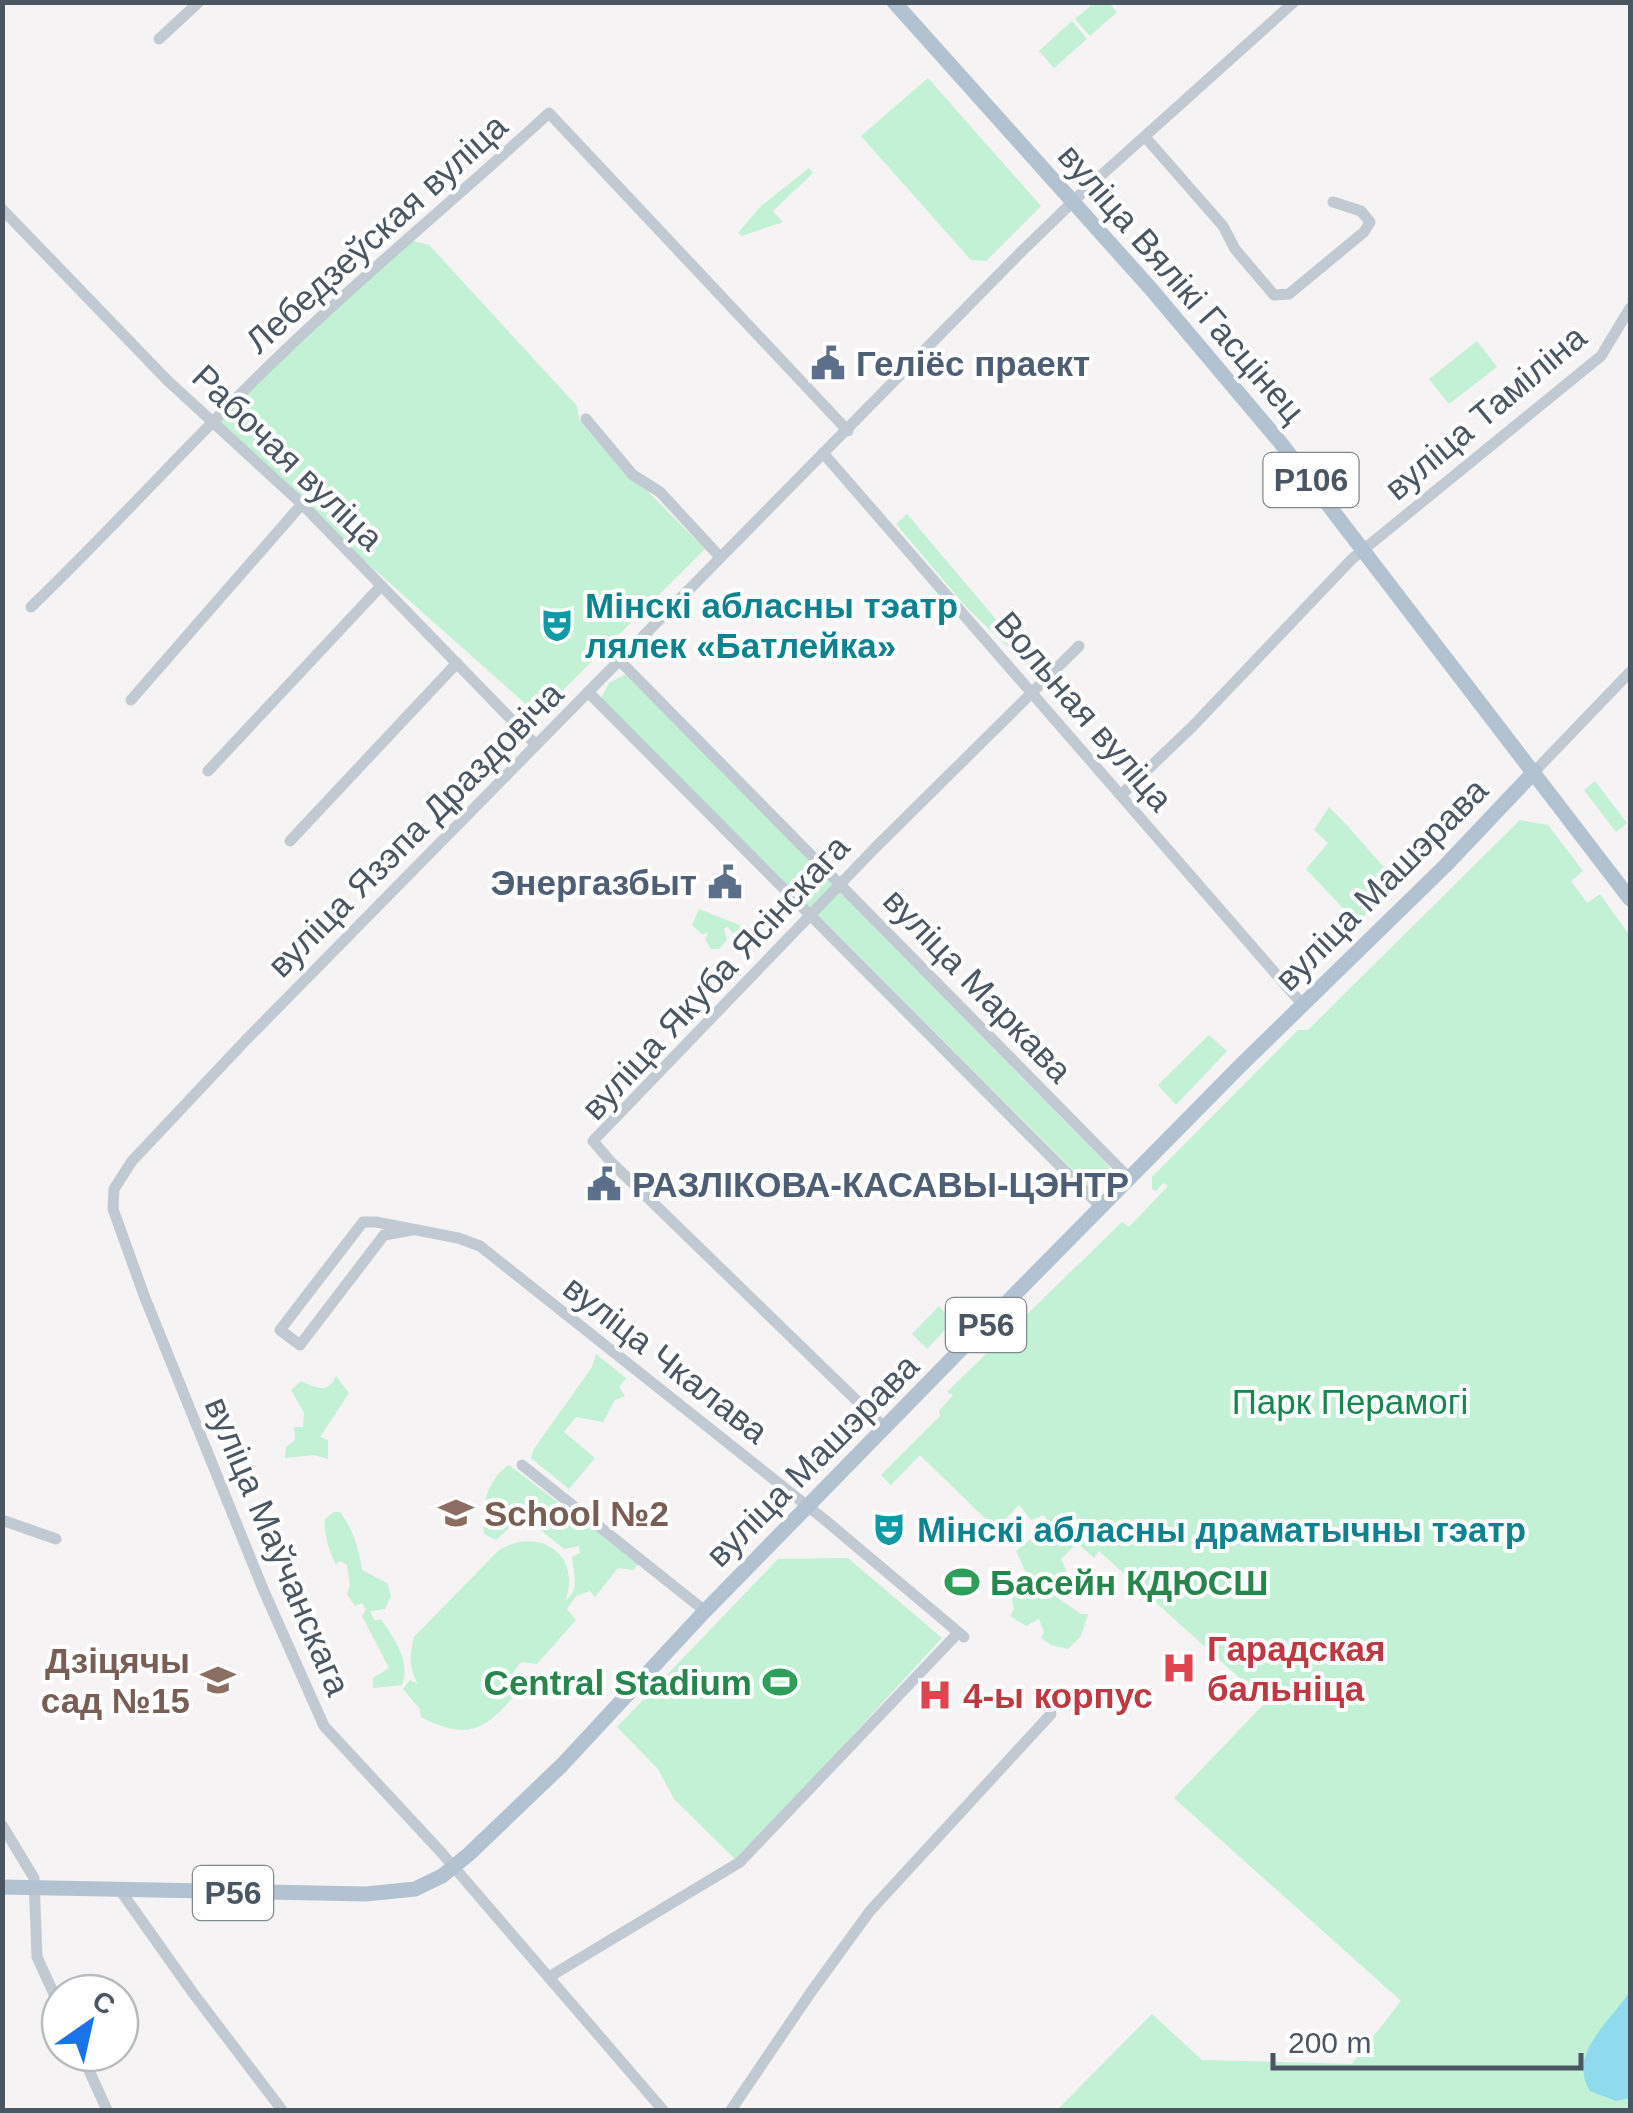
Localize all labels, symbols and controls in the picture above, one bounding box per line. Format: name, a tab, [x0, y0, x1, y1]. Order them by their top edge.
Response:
street label: Лебедзеўская вуліца	[238, 105, 515, 360]
street label: вуліца Вялікі Гасцінец	[1051, 136, 1313, 430]
street label: вуліца Таміліна	[1377, 316, 1594, 507]
public building icon: Геліёс праект	[809, 344, 847, 382]
place label: Геліёс праект	[856, 344, 1090, 383]
street label: Рабочая вуліца	[185, 356, 391, 558]
road number: Р106	[1264, 453, 1358, 507]
place label: Мінскі абласны тэатр лялек «Батлейка»	[585, 586, 958, 665]
street label: Вольная вуліца	[987, 604, 1181, 819]
theatre icon: Мінскі абласны тэатр лялек «Батлейка»	[538, 606, 576, 644]
street label: вуліца Язэпа Драздовіча	[260, 673, 571, 984]
street label: вуліца Машэрава	[1267, 770, 1495, 998]
street label: вуліца Якуба Ясінскага	[573, 827, 857, 1127]
place label: Энергазбыт	[490, 863, 697, 902]
public building icon: Энергазбыт	[706, 863, 744, 901]
street label: вуліца Маркава	[876, 880, 1081, 1090]
public building icon: РАЗЛІКОВА-КАСАВЫ-ЦЭНТР	[585, 1165, 623, 1203]
place label: РАЗЛІКОВА-КАСАВЫ-ЦЭНТР	[632, 1165, 1129, 1204]
street label: вуліца Чкалава	[556, 1267, 776, 1451]
road number: Р56	[946, 1298, 1026, 1352]
street label: вуліца Машэрава	[698, 1346, 926, 1574]
park label: Парк Перамогі	[1232, 1382, 1468, 1421]
street label: вуліца Маўчанскага	[198, 1391, 359, 1701]
school or university icon: School №2	[437, 1494, 475, 1532]
place label: School №2	[484, 1494, 669, 1533]
theatre icon: Мінскі абласны драматычны тэатр	[870, 1510, 908, 1548]
place label: Мінскі абласны драматычны тэатр	[917, 1510, 1526, 1549]
sports icon: Басейн КДЮСШ	[943, 1563, 981, 1601]
place label: Басейн КДЮСШ	[990, 1563, 1268, 1602]
place label: Гарадская бальніца	[1207, 1629, 1385, 1708]
place label: Дзіцячы сад №15	[41, 1641, 190, 1720]
hospital icon: Гарадская бальніца	[1160, 1649, 1198, 1687]
school or university icon: Дзіцячы сад №15	[199, 1661, 237, 1699]
place label: Central Stadium	[484, 1663, 752, 1702]
sports icon: Central Stadium	[761, 1663, 799, 1701]
hospital icon: 4-ы корпус	[916, 1676, 954, 1714]
place label: 4-ы корпус	[963, 1676, 1153, 1715]
road number: Р56	[193, 1866, 273, 1920]
north arrow	[40, 1973, 140, 2073]
text: С	[87, 1984, 121, 2021]
scale bar	[1273, 2008, 1580, 2070]
text: 200 m	[1288, 2026, 1371, 2059]

